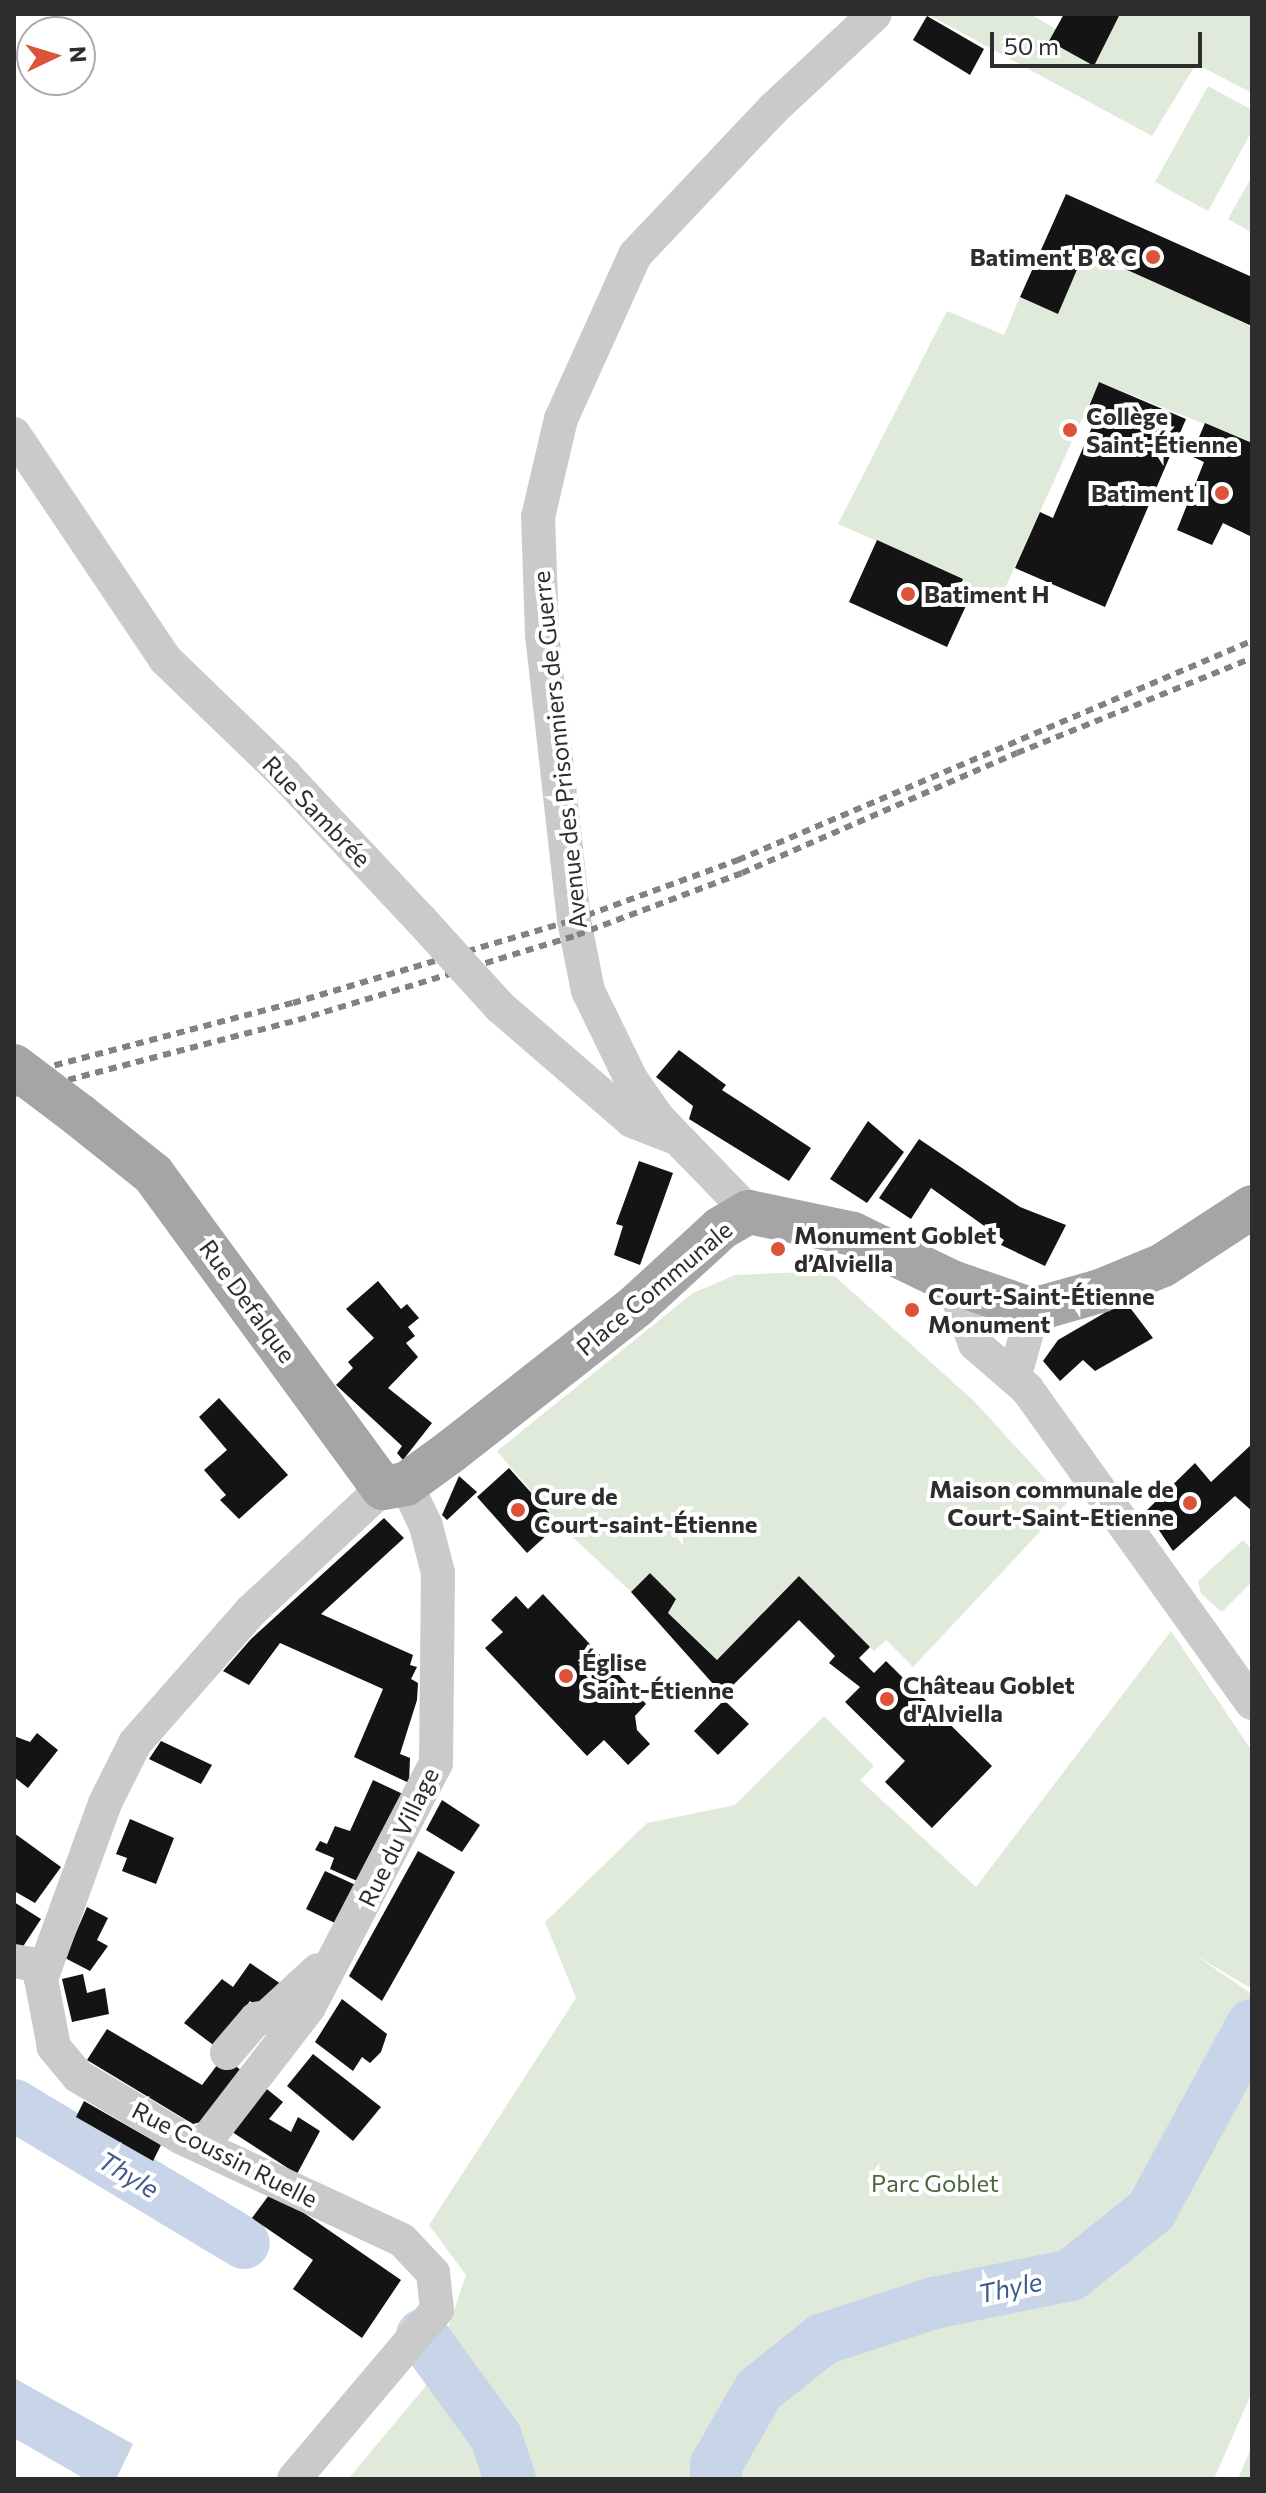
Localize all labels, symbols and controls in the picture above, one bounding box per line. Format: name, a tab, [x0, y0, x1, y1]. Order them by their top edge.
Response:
north arrow	[16, 16, 96, 96]
scale bar	[994, 16, 1206, 66]
text: 50 m	[1004, 31, 1059, 60]
text: N	[64, 45, 92, 64]
place label: Batiment B & C	[970, 243, 1137, 271]
marker: Batiment B & C	[1144, 248, 1162, 266]
place label: Collège Saint-Étienne	[1086, 402, 1238, 458]
marker: Collège Saint-Étienne	[1061, 421, 1079, 439]
place label: Batiment I	[1091, 479, 1206, 507]
marker: Batiment I	[1213, 484, 1231, 502]
street label: Avenue des Prisonniers de Guerre	[526, 570, 592, 930]
place label: Batiment H	[924, 580, 1050, 608]
marker: Batiment H	[899, 585, 917, 603]
street label: Rue Sambrée	[257, 750, 377, 872]
street label: Place Communale	[570, 1215, 738, 1361]
place label: Monument Goblet d’Alviella	[794, 1221, 996, 1277]
street label: Rue Defalque	[194, 1234, 302, 1368]
marker: Monument Goblet d’Alviella	[769, 1240, 787, 1258]
place label: Court-Saint-Étienne Monument	[928, 1282, 1155, 1338]
marker: Court-Saint-Étienne Monument	[903, 1301, 921, 1319]
place label: Maison communale de Court-Saint-Etienne	[929, 1475, 1174, 1531]
place label: Cure de Court-saint-Étienne	[534, 1482, 757, 1538]
marker: Maison communale de Court-Saint-Etienne	[1181, 1494, 1199, 1512]
marker: Cure de Court-saint-Étienne	[509, 1501, 527, 1519]
place label: Église Saint-Étienne	[582, 1648, 734, 1704]
marker: Église Saint-Étienne	[557, 1667, 575, 1685]
place label: Château Goblet d'Alviella	[903, 1671, 1075, 1727]
marker: Château Goblet d'Alviella	[878, 1690, 896, 1708]
street label: Rue du Village	[352, 1763, 444, 1911]
street label: Rue Coussin Ruelle	[128, 2095, 322, 2213]
water label: Thyle	[93, 2144, 165, 2204]
park label: Parc Goblet	[871, 2169, 999, 2197]
water label: Thyle	[975, 2265, 1045, 2309]

